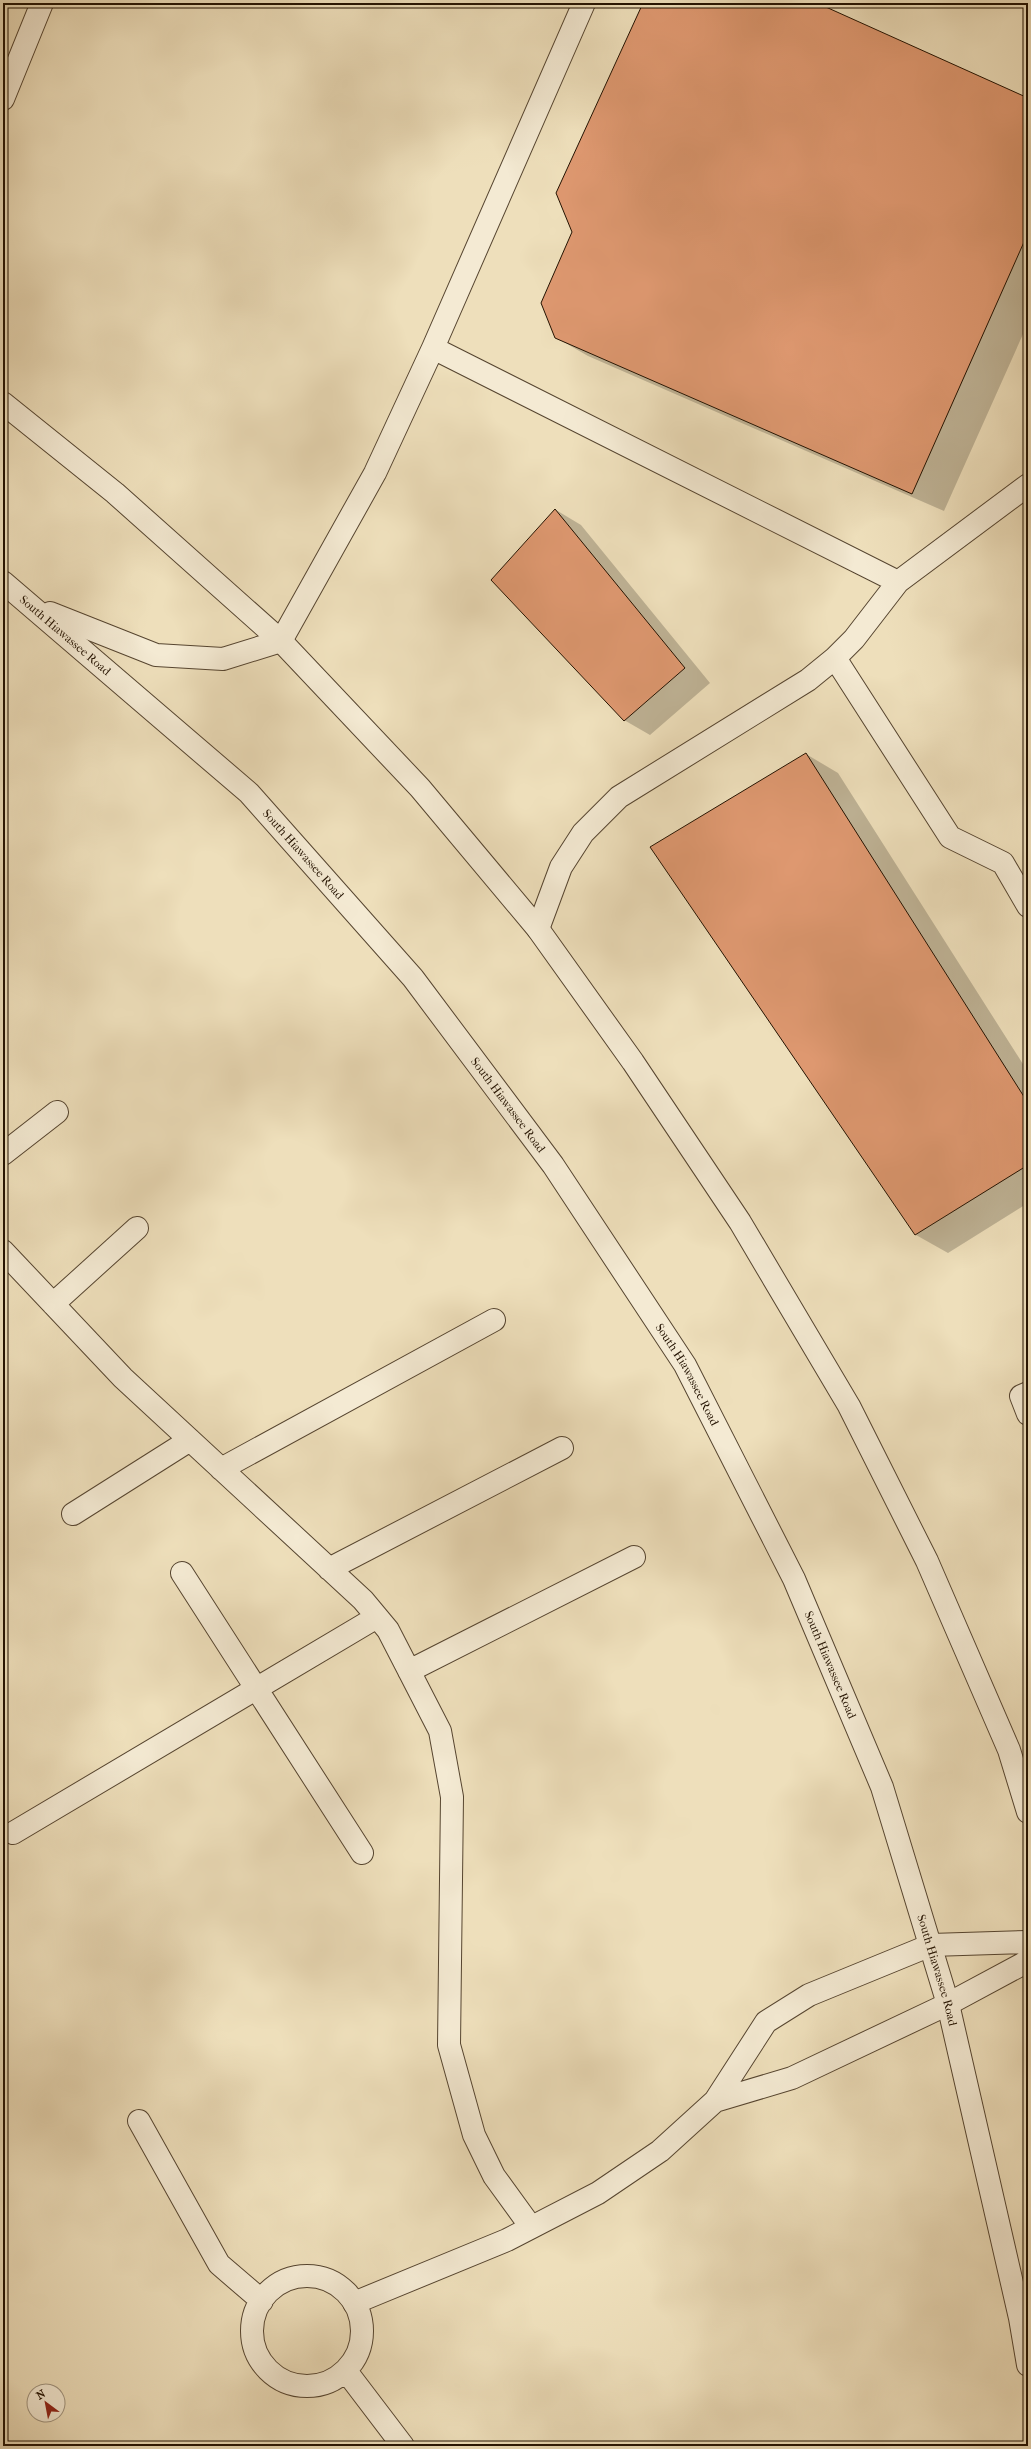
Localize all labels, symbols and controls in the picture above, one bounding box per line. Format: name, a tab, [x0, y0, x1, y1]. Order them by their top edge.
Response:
street label: South Hiawassee Road	[17, 593, 114, 679]
street label: South Hiawassee Road	[260, 806, 347, 902]
street label: South Hiawassee Road	[468, 1055, 549, 1156]
street label: South Hiawassee Road	[653, 1321, 722, 1428]
street label: South Hiawassee Road	[801, 1609, 859, 1721]
street label: South Hiawassee Road	[914, 1913, 960, 2028]
north arrow	[26, 2383, 66, 2423]
text: N	[34, 2387, 48, 2403]

